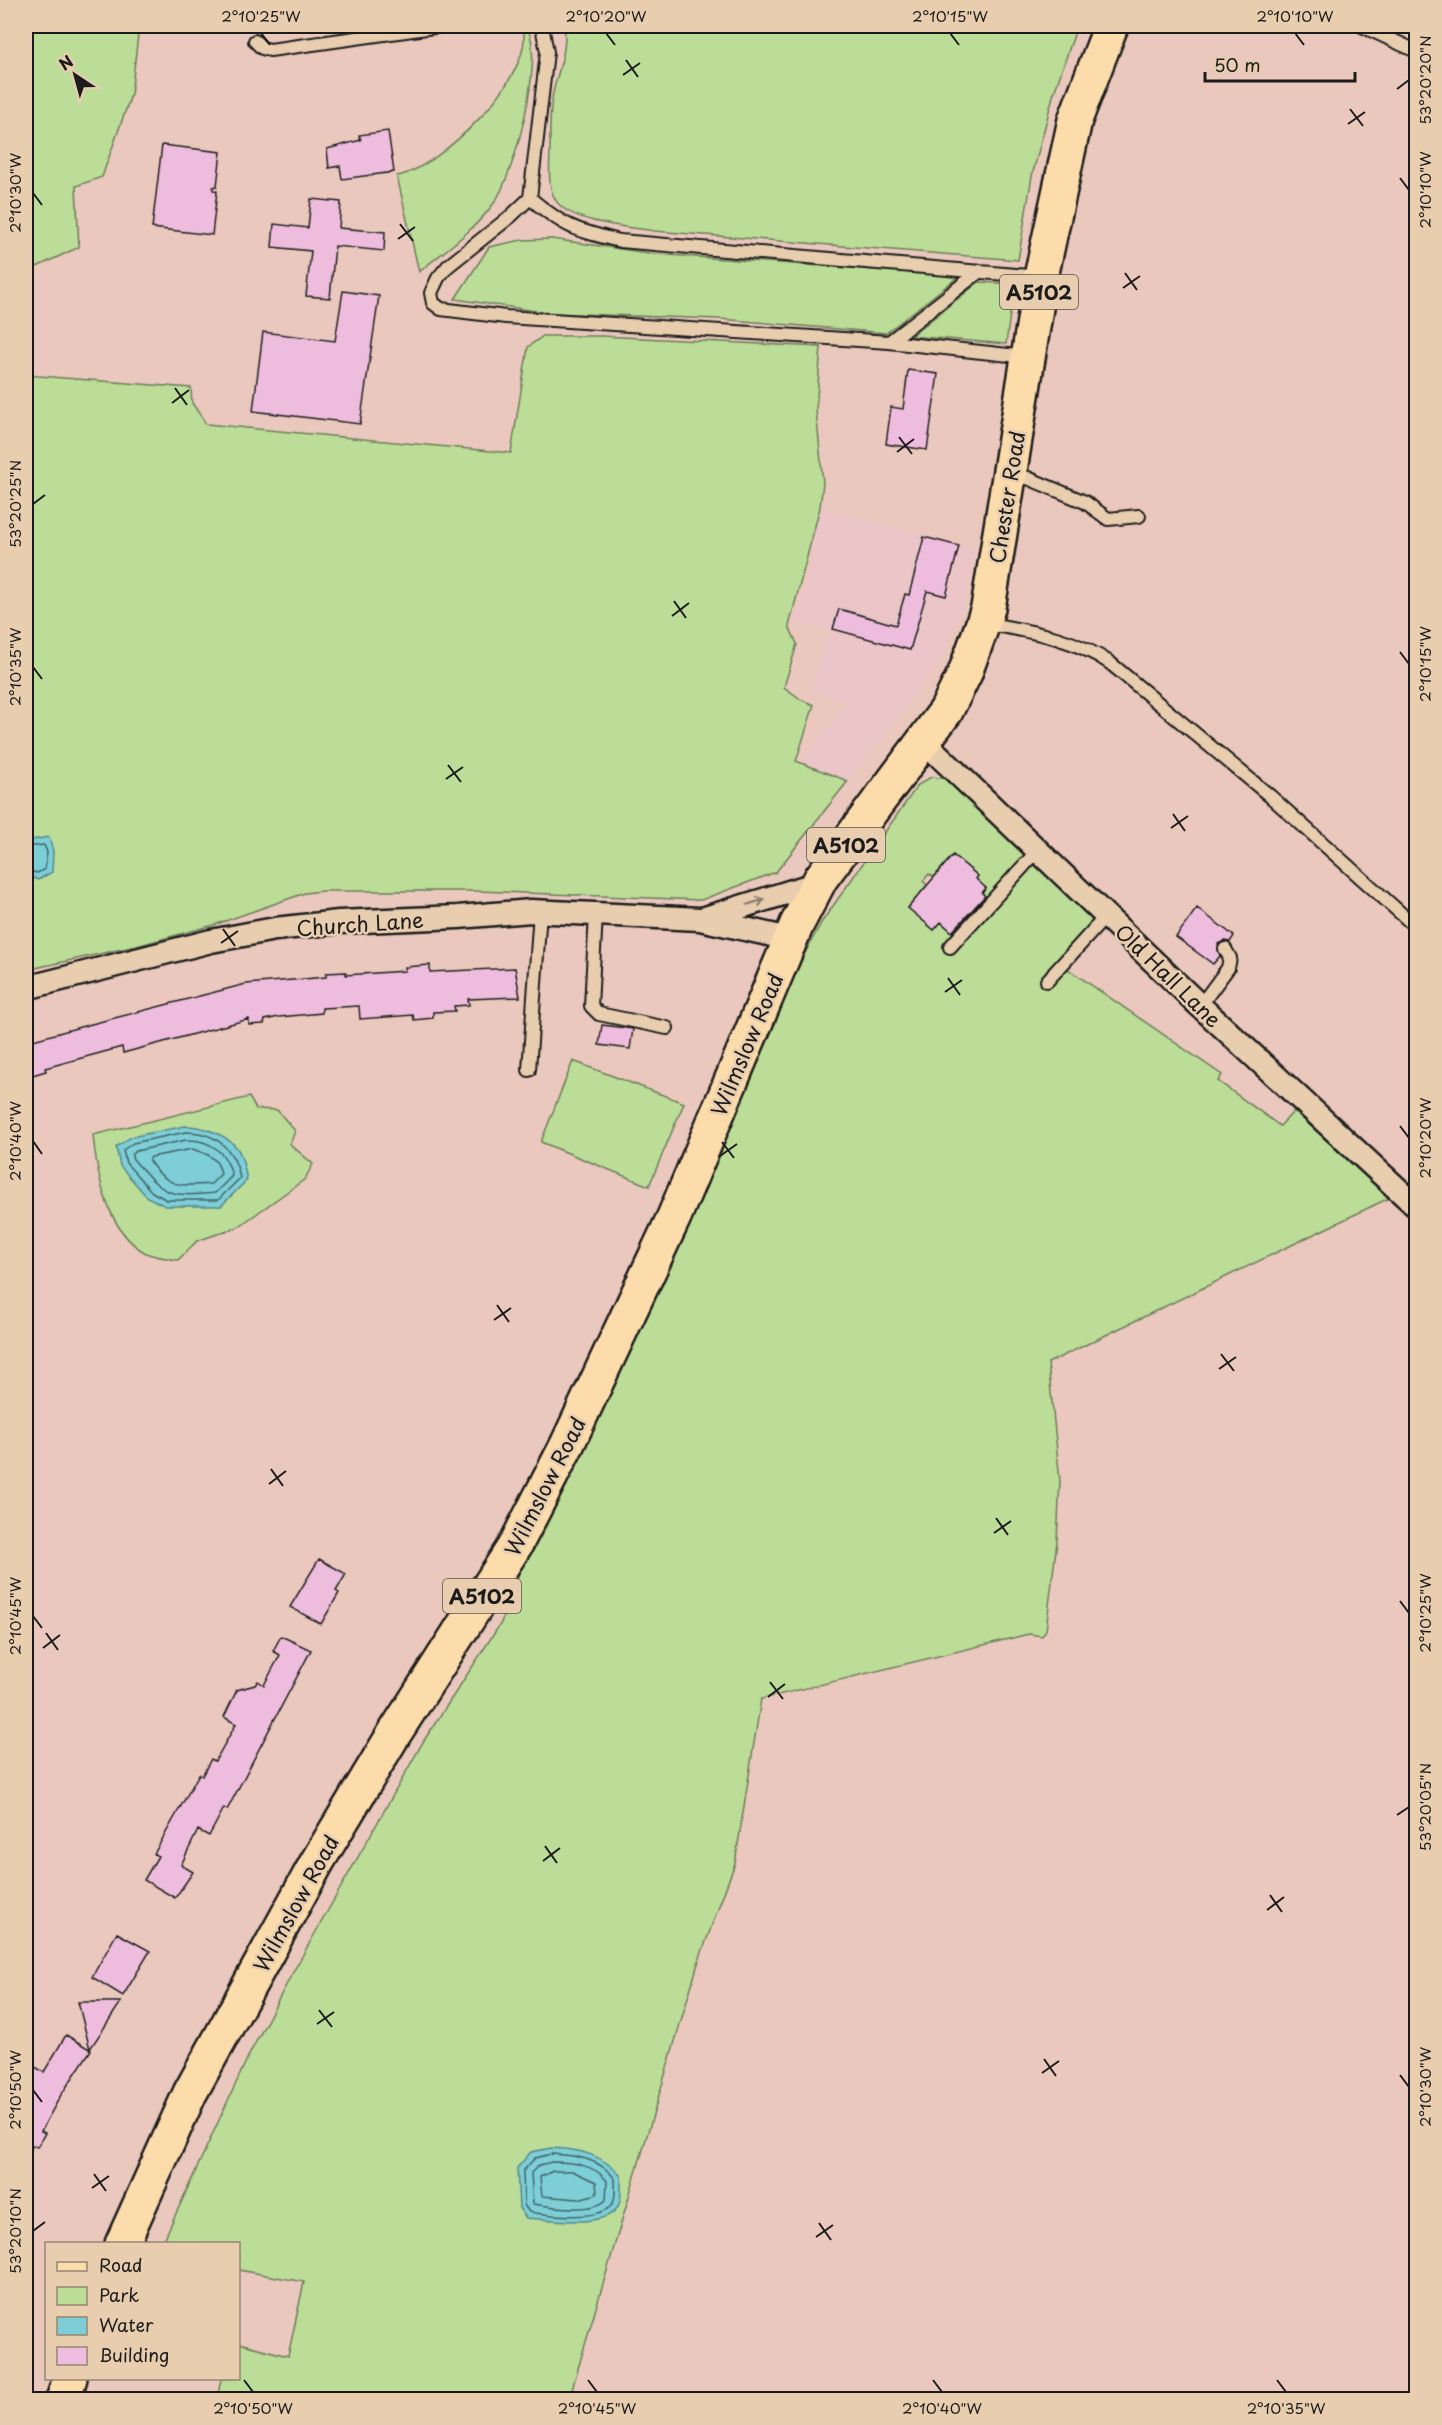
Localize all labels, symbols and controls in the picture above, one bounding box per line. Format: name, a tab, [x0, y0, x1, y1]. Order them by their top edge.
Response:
text: 2°10'25"W	[221, 4, 301, 27]
text: 2°10'20"W	[566, 4, 647, 27]
text: 2°10'15"W	[912, 4, 989, 27]
text: 2°10'10"W	[1256, 4, 1334, 27]
text: 53°20'20"N	[1413, 35, 1436, 125]
north arrow	[45, 45, 105, 105]
scale bar	[1205, 45, 1355, 83]
text: N	[53, 49, 78, 75]
text: 50 m	[1214, 51, 1261, 78]
text: 2°10'10"W	[1413, 151, 1436, 229]
text: 2°10'30"W	[3, 152, 26, 233]
road number: A5102	[1000, 275, 1078, 309]
street label: Chester Road	[980, 429, 1032, 565]
text: 53°20'25"N	[3, 460, 26, 548]
text: 2°10'15"W	[1413, 625, 1436, 702]
text: 2°10'35"W	[3, 627, 26, 706]
road number: A5102	[807, 828, 885, 862]
one-way arrow	[746, 896, 765, 907]
street label: Church Lane	[295, 903, 425, 943]
street label: Old Hall Lane	[1108, 916, 1230, 1034]
street label: Wilmslow Road	[701, 968, 791, 1120]
text: 2°10'20"W	[1413, 1097, 1436, 1178]
text: 2°10'40"W	[3, 1100, 26, 1181]
street label: Wilmslow Road	[495, 1411, 593, 1561]
text: 2°10'25"W	[1413, 1573, 1436, 1653]
text: 2°10'45"W	[3, 1576, 26, 1655]
road number: A5102	[443, 1579, 521, 1613]
text: 53°20'05"N	[1413, 1763, 1436, 1851]
street label: Wilmslow Road	[244, 1829, 346, 1977]
text: 2°10'30"W	[1413, 2046, 1436, 2127]
text: 2°10'50"W	[3, 2050, 26, 2130]
text: 53°20'10"N	[3, 2188, 26, 2274]
legend	[45, 2242, 240, 2380]
text: Road	[99, 2251, 143, 2278]
text: Park	[99, 2281, 139, 2308]
text: Water	[99, 2311, 154, 2338]
text: Building	[99, 2341, 169, 2368]
text: 2°10'50"W	[213, 2396, 293, 2419]
text: 2°10'45"W	[558, 2396, 637, 2419]
text: 2°10'40"W	[902, 2396, 983, 2419]
text: 2°10'35"W	[1247, 2396, 1326, 2419]

